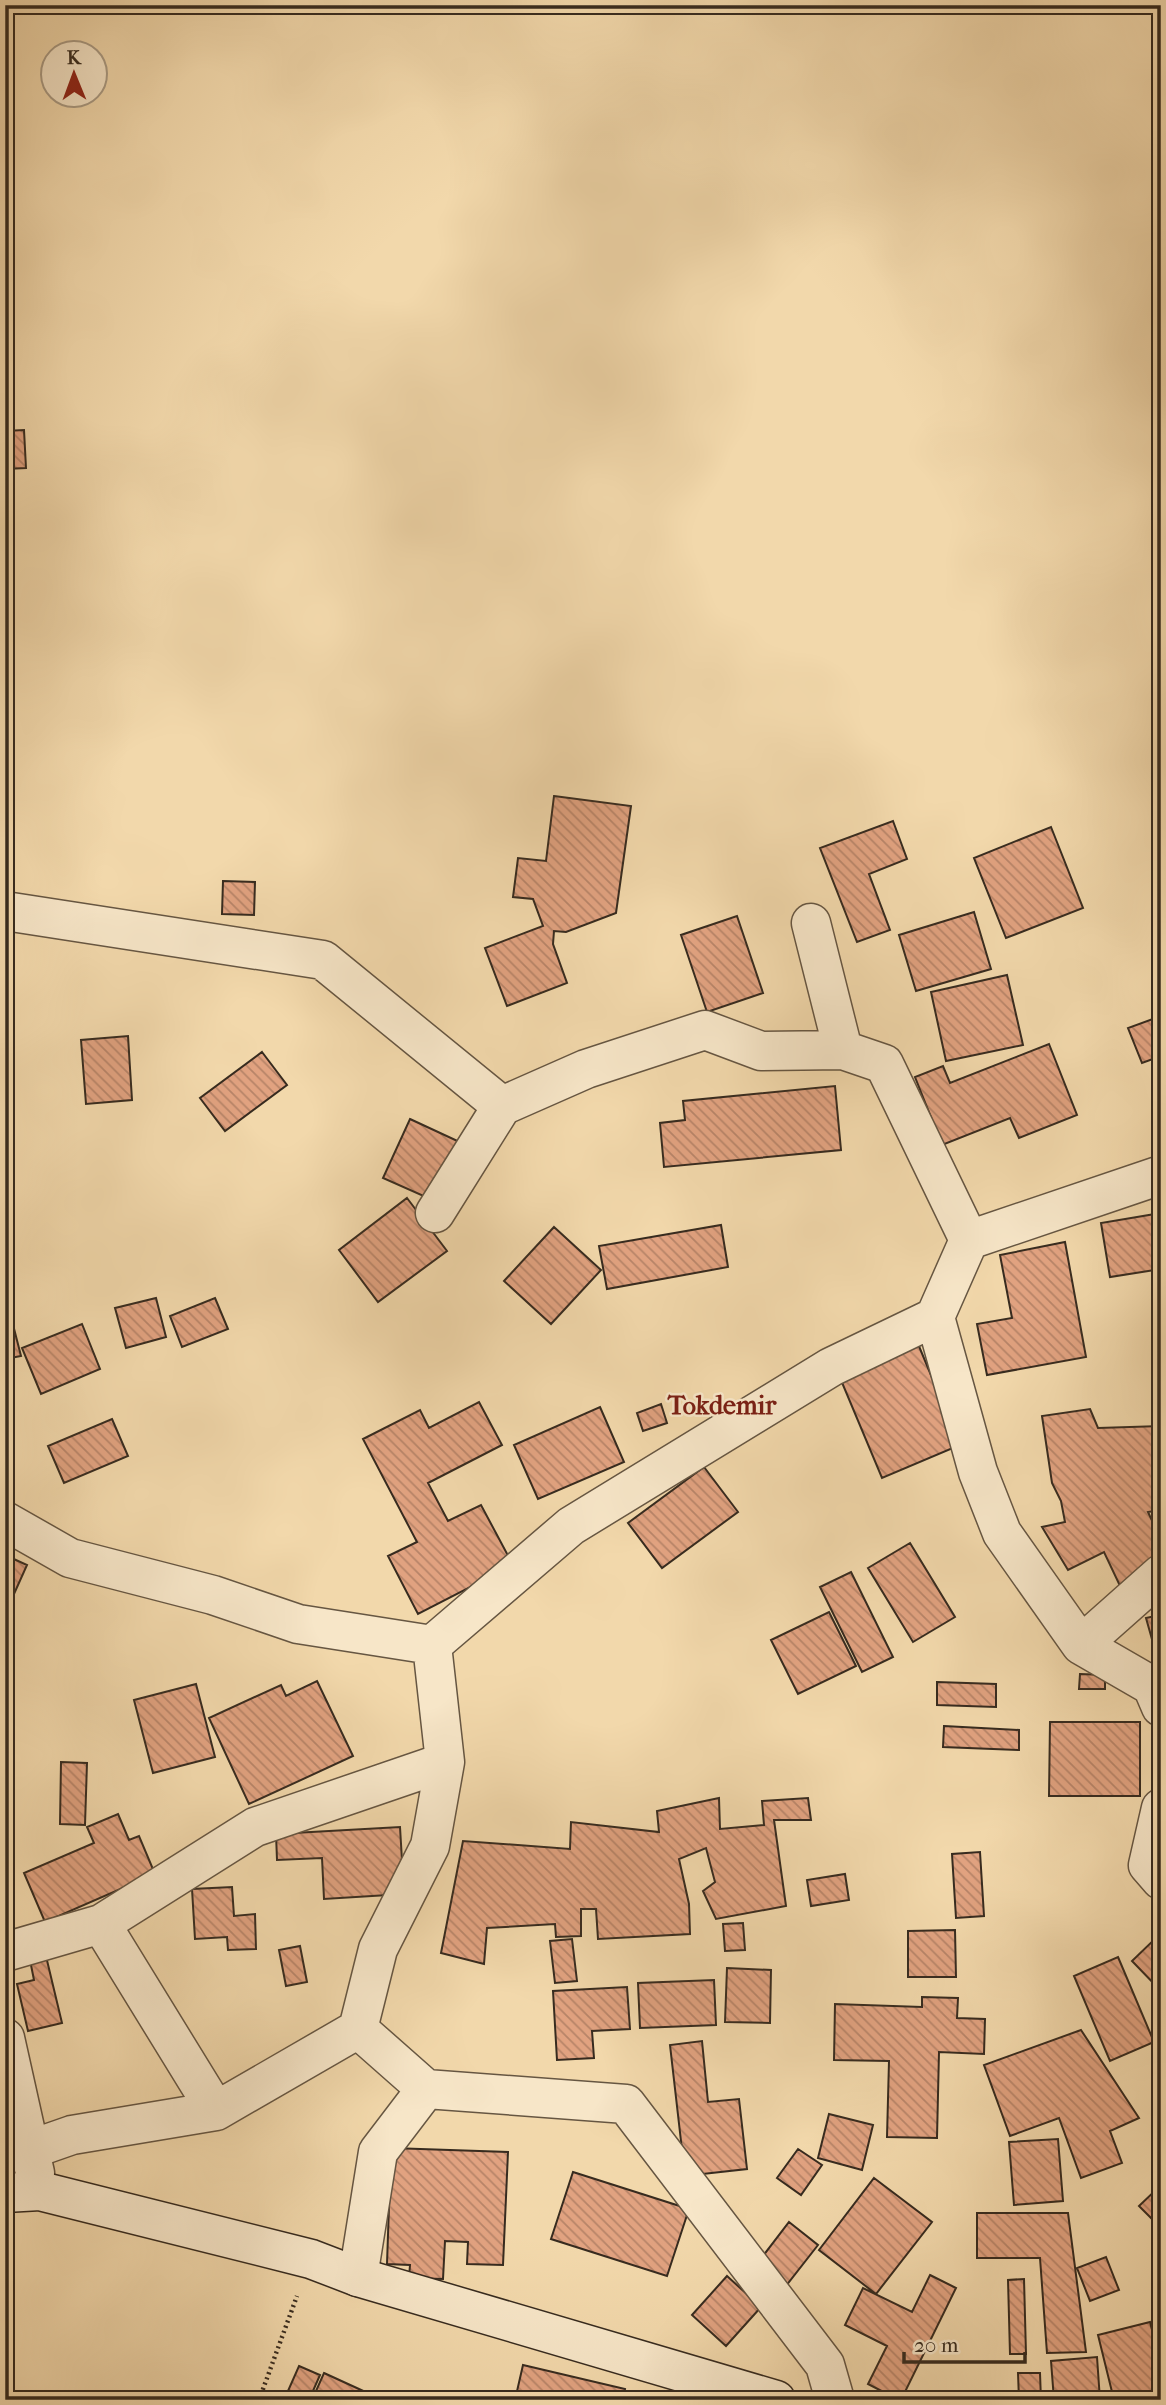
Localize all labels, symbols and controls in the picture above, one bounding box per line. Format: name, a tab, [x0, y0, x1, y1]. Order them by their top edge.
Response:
north arrow	[38, 38, 108, 108]
text: K	[67, 47, 82, 69]
district label: Tokdemir	[667, 1390, 777, 1421]
scale bar	[904, 2321, 1024, 2365]
text: 20 m	[914, 2333, 959, 2357]

